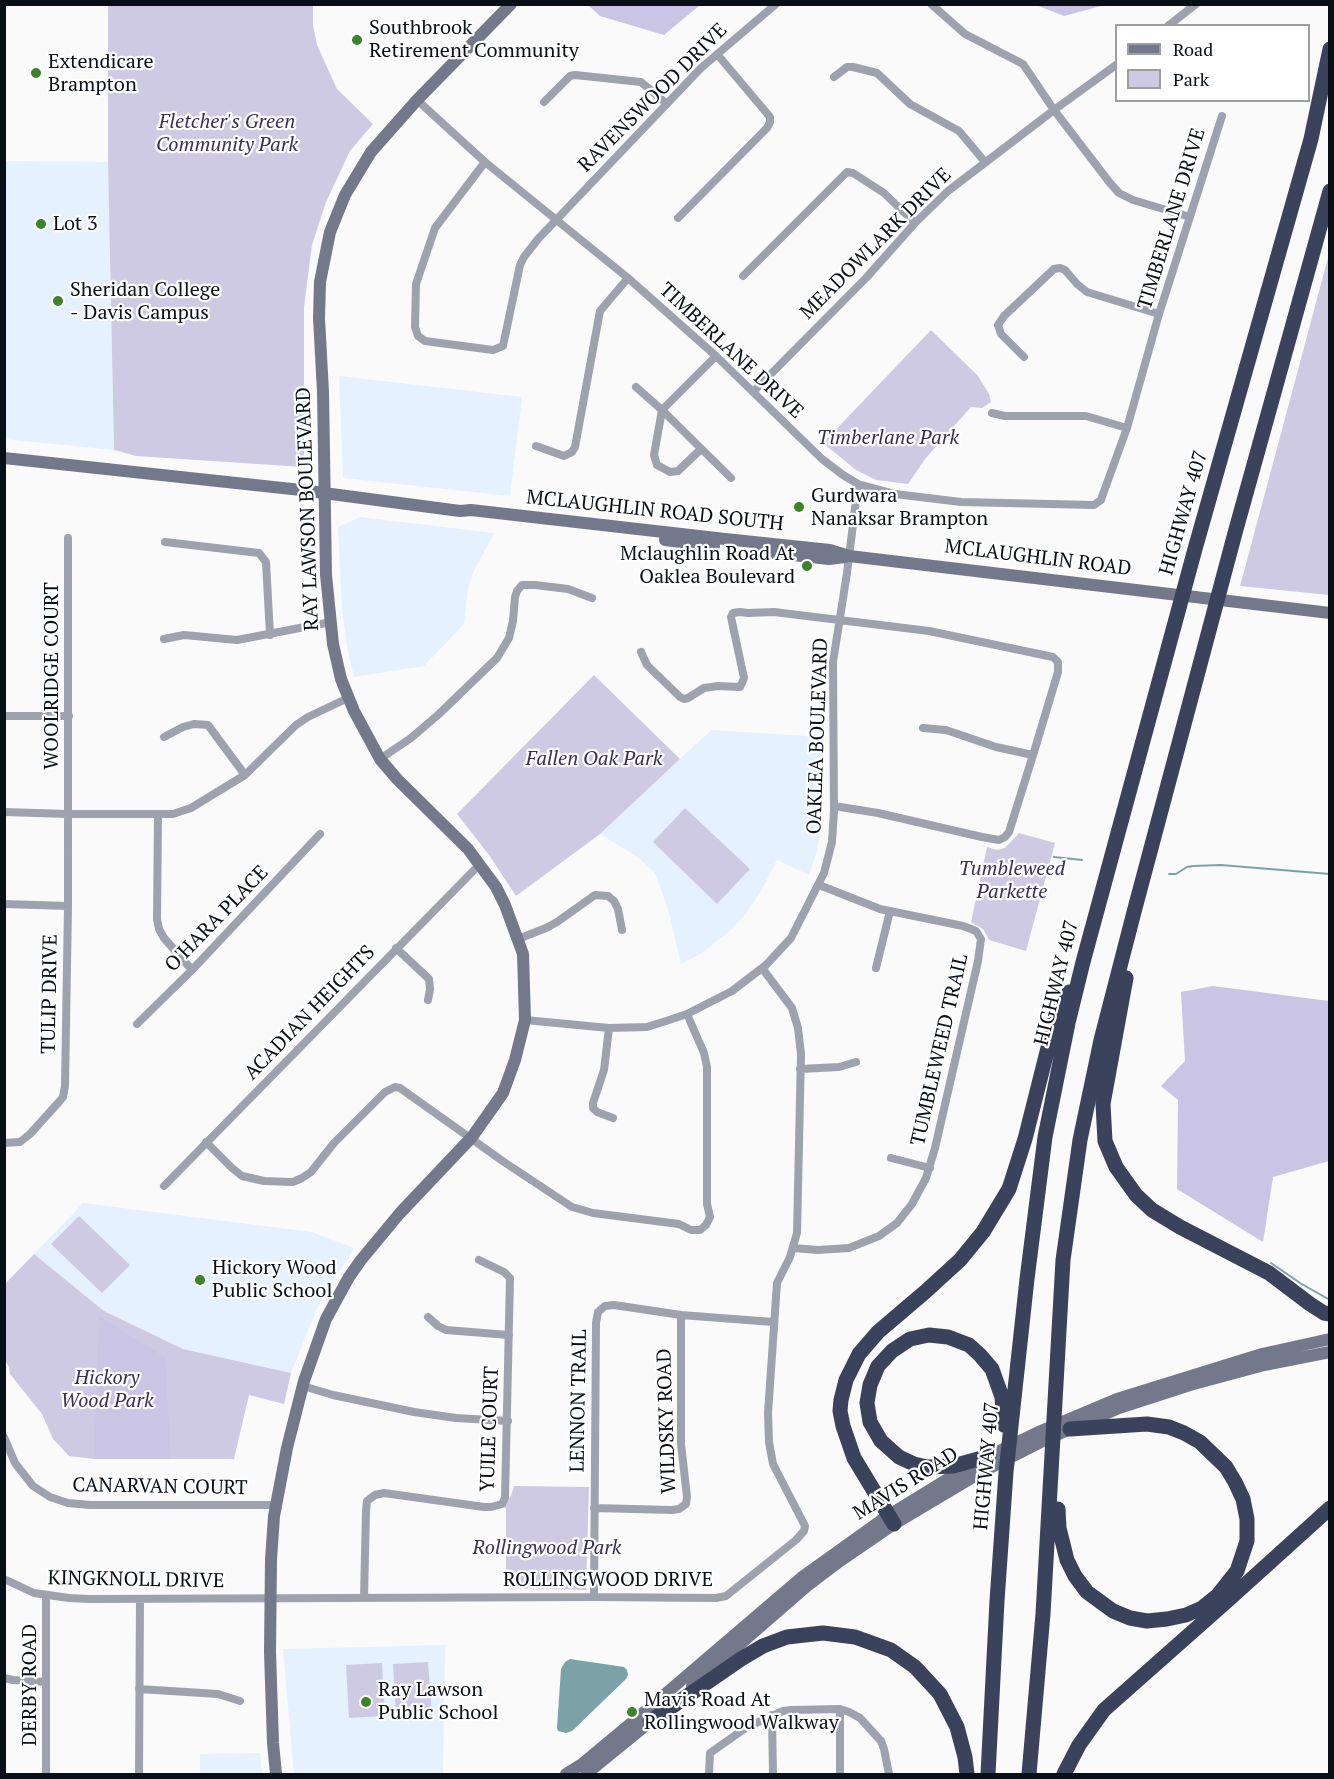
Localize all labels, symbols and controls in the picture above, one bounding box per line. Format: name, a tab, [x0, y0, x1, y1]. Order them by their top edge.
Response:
place label: Southbrook Retirement Community	[369, 16, 579, 63]
street label: RAVENSWOOD DRIVE	[573, 18, 733, 178]
legend	[1115, 24, 1310, 102]
marker: Southbrook Retirement Community	[350, 33, 364, 47]
text: Road	[1173, 37, 1213, 61]
place label: Extendicare Brampton	[48, 50, 154, 97]
marker: Extendicare Brampton	[29, 66, 43, 80]
text: Park	[1173, 67, 1209, 91]
park label: Fletcher's Green Community Park	[156, 110, 298, 157]
street label: TIMBERLANE DRIVE	[1133, 125, 1211, 313]
street label: MEADOWLARK DRIVE	[795, 163, 957, 325]
place label: Lot 3	[53, 212, 98, 236]
marker: Lot 3	[34, 217, 48, 231]
place label: Sheridan College - Davis Campus	[70, 278, 220, 325]
street label: TIMBERLANE DRIVE	[654, 278, 808, 424]
marker: Sheridan College - Davis Campus	[51, 294, 65, 308]
street label: RAY LAWSON BOULEVARD	[292, 387, 324, 631]
park label: Timberlane Park	[817, 426, 959, 450]
street label: HIGHWAY 407	[1155, 448, 1213, 578]
place label: Gurdwara Nanaksar Brampton	[811, 484, 988, 531]
street label: MCLAUGHLIN ROAD SOUTH	[525, 486, 785, 536]
marker: Gurdwara Nanaksar Brampton	[792, 500, 806, 514]
street label: MCLAUGHLIN ROAD	[943, 535, 1133, 581]
place label: Mclaughlin Road At Oaklea Boulevard	[620, 542, 795, 589]
marker: Mclaughlin Road At Oaklea Boulevard	[800, 559, 814, 573]
street label: WOOLRIDGE COURT	[40, 582, 64, 770]
street label: OAKLEA BOULEVARD	[803, 637, 833, 835]
park label: Fallen Oak Park	[526, 747, 662, 771]
park label: Tumbleweed Parkette	[959, 857, 1065, 904]
street label: O'HARA PLACE	[160, 861, 274, 977]
street label: HIGHWAY 407	[1030, 918, 1084, 1048]
street label: TULIP DRIVE	[37, 934, 63, 1054]
street label: ACADIAN HEIGHTS	[240, 941, 380, 1085]
street label: TUMBLEWEED TRAIL	[906, 952, 974, 1148]
place label: Hickory Wood Public School	[212, 1256, 337, 1303]
marker: Hickory Wood Public School	[193, 1273, 207, 1287]
street label: LENNON TRAIL	[566, 1329, 592, 1473]
street label: WILDSKY ROAD	[652, 1348, 682, 1494]
park label: Hickory Wood Park	[60, 1366, 154, 1413]
street label: YUILE COURT	[476, 1366, 504, 1492]
street label: HIGHWAY 407	[969, 1401, 1005, 1531]
street label: MAVIS ROAD	[849, 1442, 963, 1526]
street label: CANARVAN COURT	[72, 1473, 248, 1501]
park label: Rollingwood Park	[473, 1536, 621, 1560]
street label: KINGKNOLL DRIVE	[47, 1566, 225, 1594]
street label: ROLLINGWOOD DRIVE	[503, 1568, 713, 1592]
street label: DERBY ROAD	[18, 1624, 42, 1746]
place label: Ray Lawson Public School	[378, 1678, 498, 1725]
place label: Mavis Road At Rollingwood Walkway	[644, 1688, 839, 1735]
marker: Ray Lawson Public School	[359, 1695, 373, 1709]
marker: Mavis Road At Rollingwood Walkway	[625, 1705, 639, 1719]

